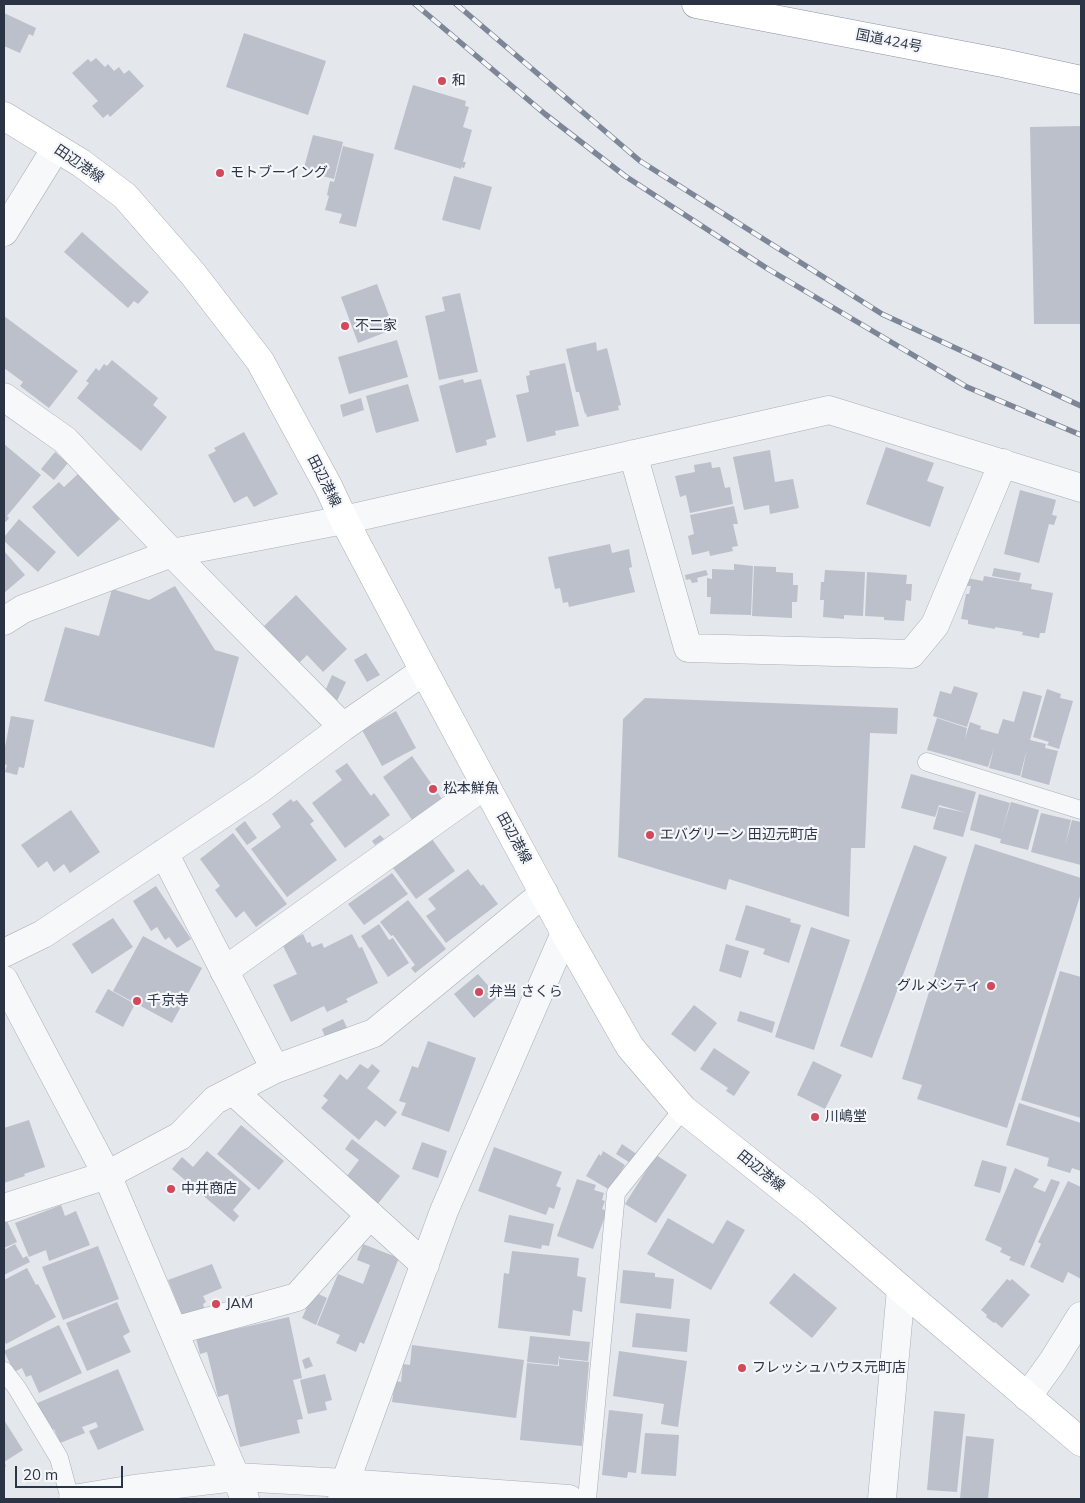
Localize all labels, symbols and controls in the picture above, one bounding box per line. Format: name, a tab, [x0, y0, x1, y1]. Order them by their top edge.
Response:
street label: 国道424号	[854, 26, 924, 56]
place label: 和	[452, 73, 466, 89]
marker: 和	[436, 75, 448, 87]
street label: 田辺港線	[51, 141, 107, 187]
place label: モトブーイング	[230, 165, 328, 181]
marker: モトブーイング	[214, 167, 226, 179]
place label: 不二家	[355, 318, 397, 334]
marker: 不二家	[339, 320, 351, 332]
street label: 田辺港線	[304, 452, 344, 510]
place label: 松本鮮魚	[443, 781, 499, 797]
marker: 松本鮮魚	[427, 783, 439, 795]
street label: 田辺港線	[493, 809, 535, 867]
place label: エバグリーン 田辺元町店	[660, 827, 818, 843]
marker: エバグリーン 田辺元町店	[644, 829, 656, 841]
place label: グルメシティ	[897, 978, 981, 994]
marker: グルメシティ	[985, 980, 997, 992]
place label: 弁当 さくら	[489, 984, 563, 1000]
marker: 弁当 さくら	[473, 986, 485, 998]
place label: 千京寺	[147, 993, 189, 1009]
marker: 千京寺	[131, 995, 143, 1007]
place label: 川嶋堂	[825, 1109, 867, 1125]
marker: 川嶋堂	[809, 1111, 821, 1123]
street label: 田辺港線	[734, 1147, 788, 1195]
place label: 中井商店	[181, 1181, 237, 1197]
marker: 中井商店	[165, 1183, 177, 1195]
place label: JAM	[226, 1296, 253, 1312]
marker: JAM	[210, 1298, 222, 1310]
place label: フレッシュハウス元町店	[752, 1360, 906, 1376]
marker: フレッシュハウス元町店	[736, 1362, 748, 1374]
scale bar	[18, 1456, 125, 1488]
text: 20 m	[23, 1465, 58, 1484]

